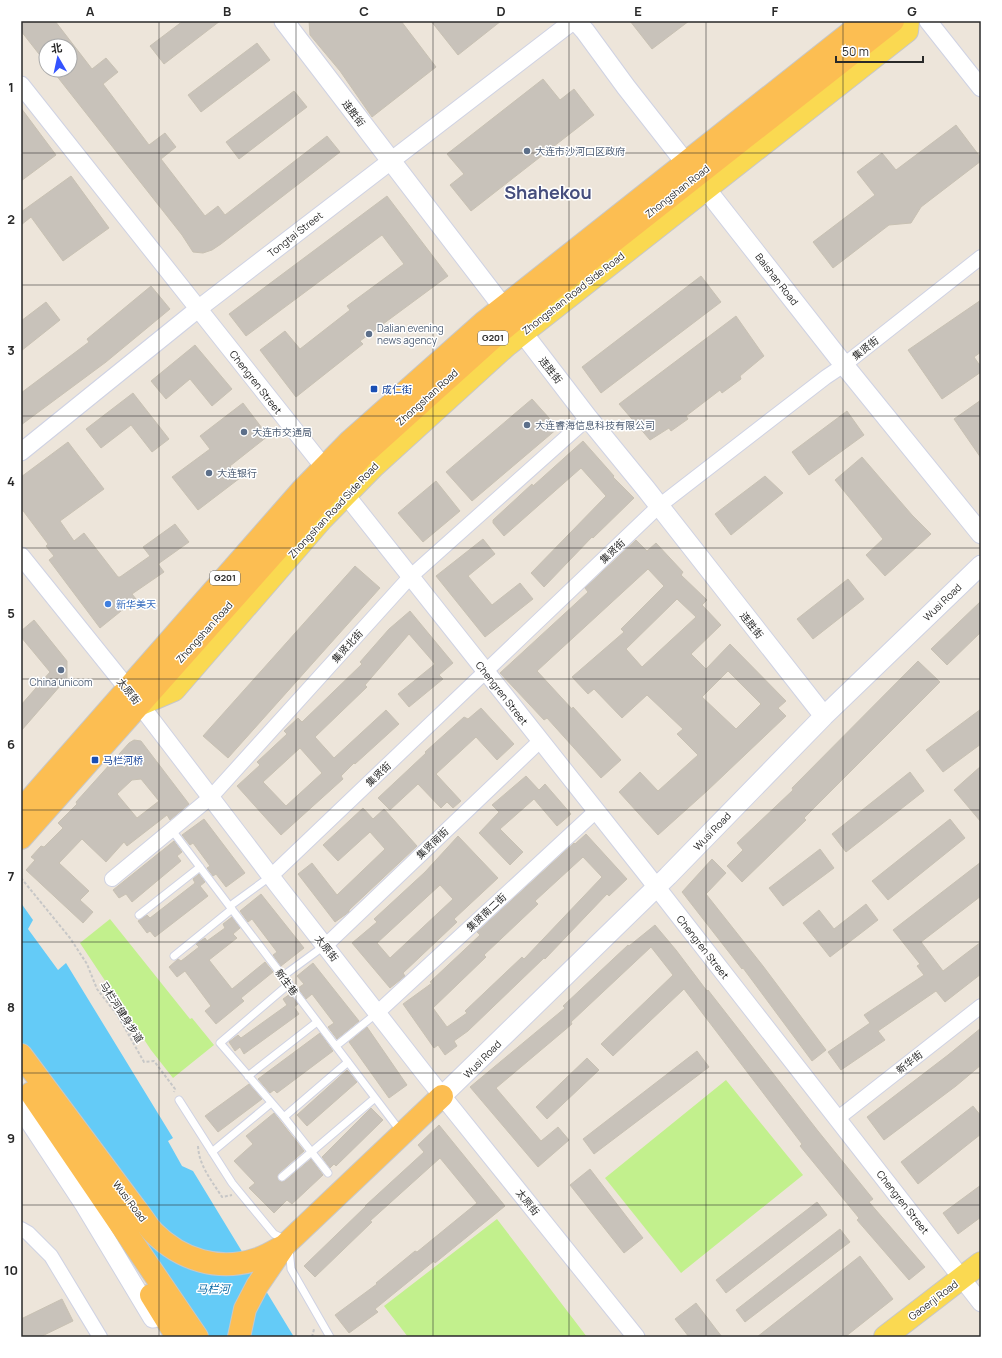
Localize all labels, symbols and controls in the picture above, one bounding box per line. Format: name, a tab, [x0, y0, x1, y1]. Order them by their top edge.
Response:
text: A	[86, 2, 95, 20]
text: B	[223, 2, 231, 20]
text: C	[359, 2, 369, 20]
text: D	[496, 2, 506, 20]
text: E	[634, 2, 642, 20]
text: F	[772, 2, 779, 20]
text: G	[907, 2, 917, 20]
north arrow	[38, 38, 78, 78]
scale bar	[836, 38, 923, 64]
text: 北	[50, 39, 63, 56]
text: 50 m	[842, 43, 869, 60]
text: 1	[8, 78, 14, 96]
street label: 连胜街	[339, 97, 369, 129]
place label: 大连市沙河口区政府	[535, 144, 625, 158]
marker: 大连市沙河口区政府	[522, 146, 532, 156]
street label: Zhongshan Road	[642, 161, 712, 221]
district label: Shahekou	[504, 180, 592, 204]
street label: Tongtai Street	[265, 208, 325, 260]
text: 2	[7, 210, 15, 228]
street label: Zhongshan Road Side Road	[519, 249, 627, 337]
street label: Baishan Road	[752, 250, 802, 308]
place label: Dalian evening news agency	[377, 321, 444, 347]
marker: Dalian evening news agency	[364, 329, 374, 339]
road number: G201	[478, 331, 508, 345]
street label: 集贤街	[849, 333, 881, 363]
text: 3	[7, 341, 15, 359]
street label: Chengren Street	[227, 347, 285, 417]
street label: 连胜街	[536, 354, 566, 386]
street label: Zhongshan Road	[393, 366, 461, 428]
place label: 成仁街	[382, 382, 412, 396]
marker: 成仁街	[369, 384, 379, 394]
place label: 大连睿海信息科技有限公司	[535, 418, 655, 432]
marker: 大连睿海信息科技有限公司	[522, 420, 532, 430]
place label: 大连市交通局	[252, 425, 312, 439]
marker: 大连市交通局	[239, 427, 249, 437]
street label: Zhongshan Road Side Road	[285, 459, 381, 561]
place label: 大连银行	[217, 466, 257, 480]
marker: 大连银行	[204, 468, 214, 478]
text: 4	[7, 472, 15, 490]
street label: 集贤街	[596, 536, 628, 566]
road number: G201	[210, 571, 240, 585]
street label: Wusi Road	[920, 580, 964, 624]
place label: 新华美天	[116, 597, 156, 611]
street label: Zhongshan Road	[173, 598, 235, 666]
marker: 新华美天	[103, 599, 113, 609]
text: 5	[7, 604, 15, 622]
street label: 连胜街	[737, 609, 767, 641]
street label: 集贤北街	[328, 626, 366, 666]
street label: Chengren Street	[473, 658, 531, 728]
marker: China unicom	[56, 665, 66, 675]
place label: China unicom	[30, 675, 92, 689]
street label: 太原街	[114, 675, 144, 707]
text: 6	[7, 735, 15, 753]
place label: 马栏河桥	[103, 753, 143, 767]
marker: 马栏河桥	[90, 755, 100, 765]
street label: 集贤街	[362, 759, 394, 789]
street label: Wusi Road	[690, 809, 734, 853]
street label: 集贤南街	[413, 824, 451, 862]
text: 7	[8, 867, 15, 885]
street label: 集贤南二街	[463, 890, 509, 934]
street label: Chengren Street	[674, 912, 732, 982]
street label: 太原街	[312, 932, 342, 964]
street label: 新生巷	[272, 966, 302, 998]
street label: 马栏河健身步道	[97, 979, 147, 1045]
text: 8	[7, 998, 15, 1016]
street label: Wusi Road	[460, 1037, 504, 1081]
street label: 新华街	[893, 1047, 925, 1077]
text: 9	[7, 1129, 15, 1147]
street label: Chengren Street	[874, 1167, 932, 1237]
street label: Wusi Road	[110, 1178, 150, 1225]
street label: 太原街	[513, 1186, 543, 1218]
text: 10	[4, 1261, 18, 1279]
street label: Gaoerji Road	[905, 1277, 961, 1323]
water label: 马栏河	[197, 1281, 231, 1296]

